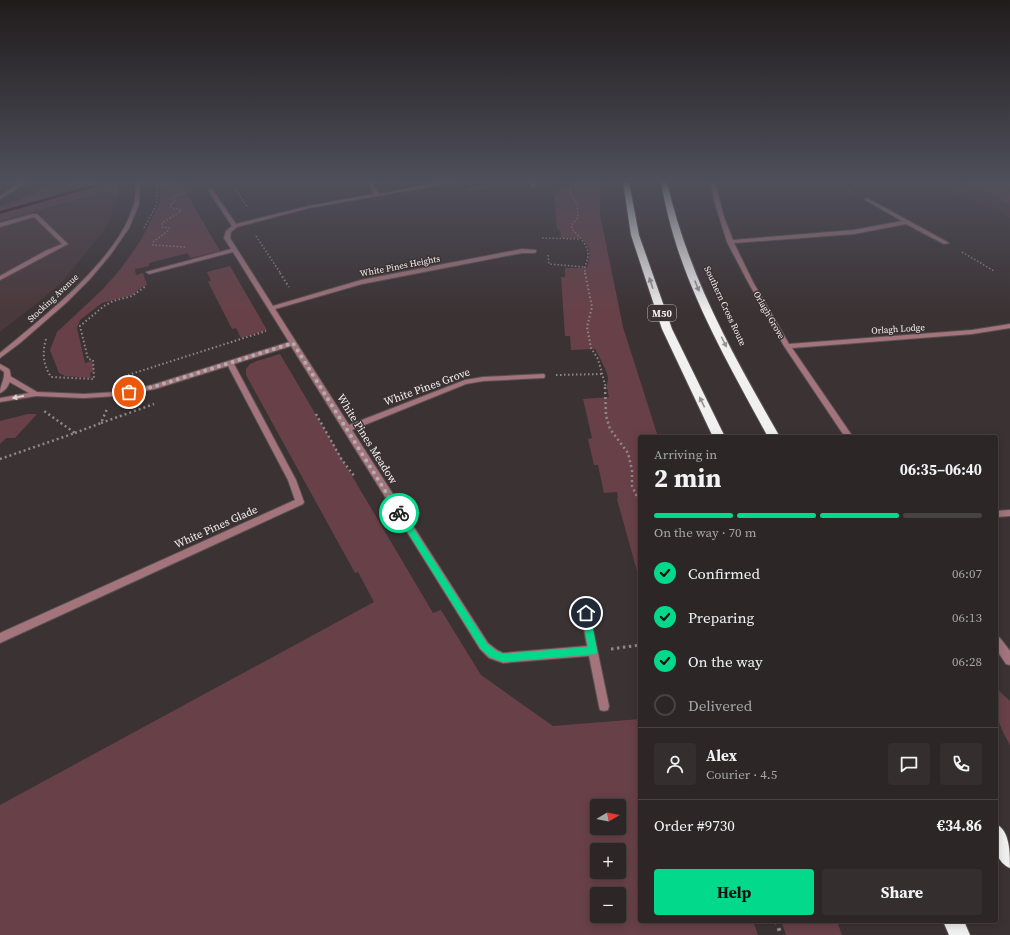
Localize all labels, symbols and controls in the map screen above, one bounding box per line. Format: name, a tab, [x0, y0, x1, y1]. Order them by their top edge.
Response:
street label: White Pines Heights	[359, 252, 441, 280]
street label: Southern Cross Route	[701, 264, 749, 348]
street label: Stocking Avenue	[25, 271, 82, 325]
one-way arrow	[648, 276, 654, 288]
one-way arrow	[695, 280, 701, 292]
street label: Orlagh Grove	[751, 289, 788, 341]
road number: M50	[648, 305, 676, 321]
street label: Orlagh Lodge	[871, 321, 926, 337]
one-way arrow	[721, 337, 727, 348]
street label: White Pines Grove	[382, 364, 473, 410]
pin	[112, 375, 146, 409]
icon: bag	[118, 381, 140, 403]
street label: White Pines Meadow	[333, 391, 401, 487]
one-way arrow	[12, 394, 24, 400]
one-way arrow	[699, 396, 705, 408]
text: Arriving in	[654, 446, 717, 463]
text: 06:35–06:40	[900, 459, 982, 480]
text: 2 min	[654, 460, 721, 496]
courier	[379, 493, 419, 533]
street label: White Pines Glade	[172, 502, 260, 552]
icon: bike	[388, 502, 410, 524]
text: On the way · 70 m	[654, 524, 756, 541]
icon: check	[654, 562, 676, 584]
text: Confirmed	[688, 563, 760, 584]
text: 06:07	[952, 565, 982, 582]
pin	[569, 596, 603, 630]
icon: home	[575, 602, 597, 624]
icon: check	[654, 606, 676, 628]
text: Preparing	[688, 607, 754, 628]
text: 06:13	[952, 609, 982, 626]
icon: check	[654, 650, 676, 672]
text: On the way	[688, 651, 763, 672]
text: 06:28	[952, 653, 982, 670]
text: Delivered	[688, 695, 752, 716]
button: person	[654, 743, 696, 785]
button: chat	[888, 743, 930, 785]
button: phone	[940, 743, 982, 785]
text: Alex	[706, 745, 737, 766]
text: Courier · 4.5	[706, 766, 777, 783]
north arrow	[590, 799, 626, 835]
map controls	[590, 799, 626, 923]
text: Order #9730	[654, 815, 735, 836]
text: €34.86	[937, 815, 982, 836]
button: +	[590, 843, 626, 879]
button: Help	[654, 869, 814, 915]
button: Share	[822, 869, 982, 915]
button: −	[590, 887, 626, 923]

